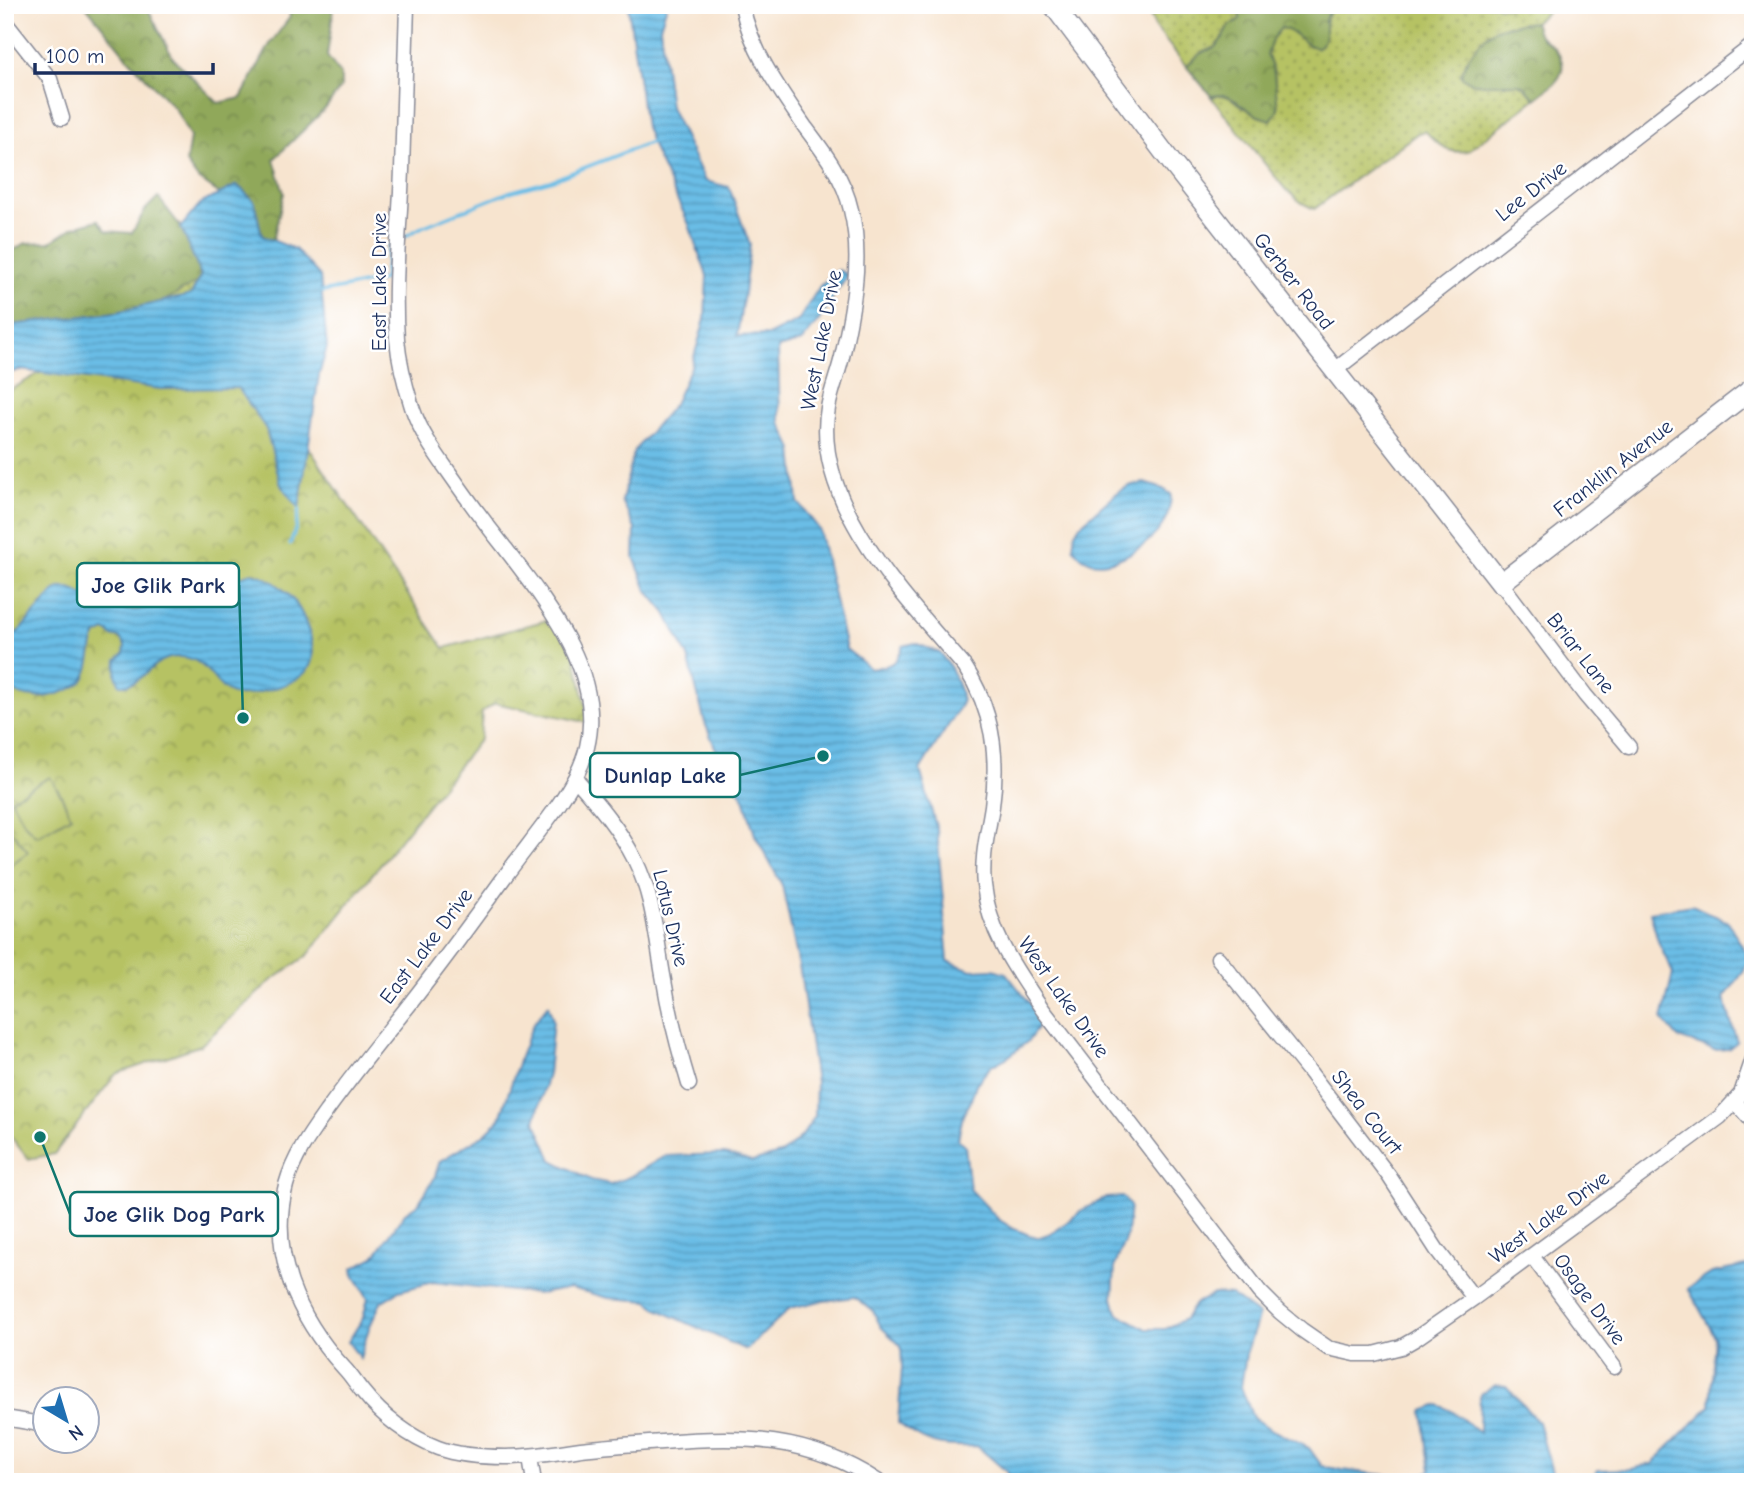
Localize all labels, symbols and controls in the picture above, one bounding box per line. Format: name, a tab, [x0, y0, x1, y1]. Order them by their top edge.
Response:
scale bar	[35, 32, 214, 76]
text: 100 m	[46, 44, 104, 68]
street label: Lee Drive	[1491, 156, 1571, 226]
street label: East Lake Drive	[367, 213, 391, 351]
street label: Gerber Road	[1249, 228, 1339, 334]
street label: West Lake Drive	[796, 268, 846, 412]
street label: Franklin Avenue	[1549, 414, 1677, 522]
callout: Joe Glik Park	[77, 563, 239, 607]
text: Joe Glik Park	[91, 572, 225, 599]
street label: Briar Lane	[1542, 608, 1620, 698]
callout: Dunlap Lake	[590, 753, 740, 797]
text: Dunlap Lake	[604, 762, 726, 789]
street label: Lotus Drive	[648, 867, 694, 969]
street label: East Lake Drive	[375, 883, 477, 1009]
street label: West Lake Drive	[1013, 932, 1115, 1062]
street label: Shea Court	[1327, 1065, 1408, 1160]
street label: West Lake Drive	[1484, 1165, 1614, 1269]
callout: Joe Glik Dog Park	[70, 1192, 278, 1236]
text: Joe Glik Dog Park	[84, 1201, 264, 1228]
street label: Osage Drive	[1549, 1249, 1631, 1349]
north arrow	[32, 1386, 102, 1456]
text: N	[64, 1420, 88, 1445]

